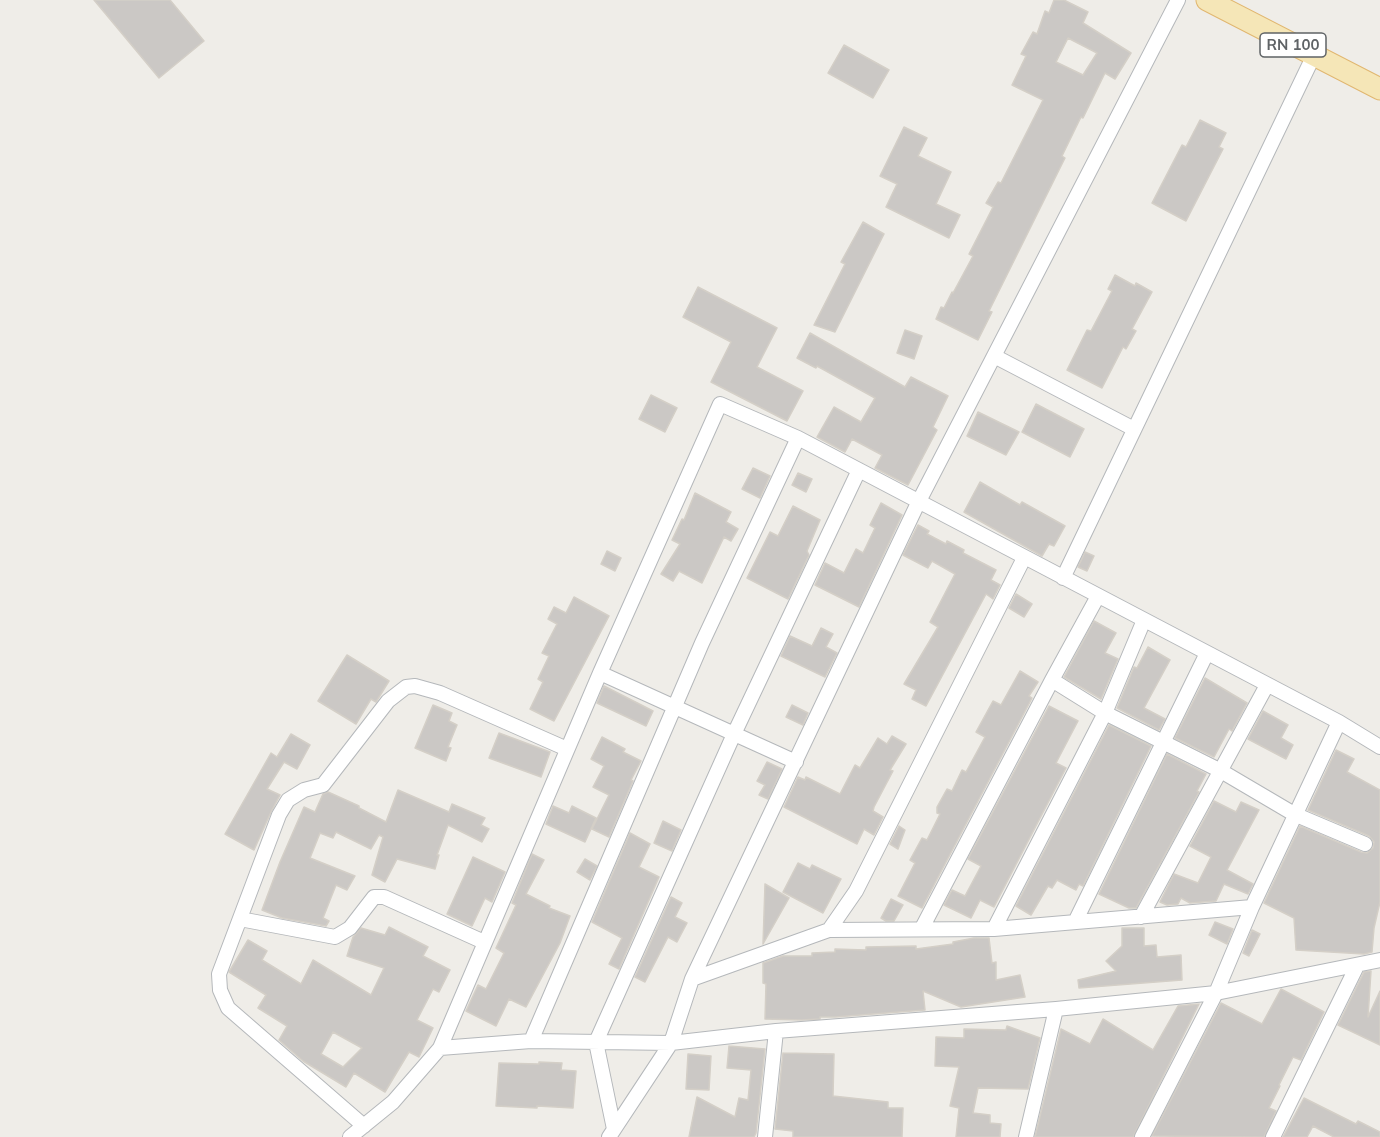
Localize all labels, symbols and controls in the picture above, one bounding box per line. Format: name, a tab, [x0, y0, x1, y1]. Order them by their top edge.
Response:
road number: RN 100	[1260, 33, 1326, 57]

